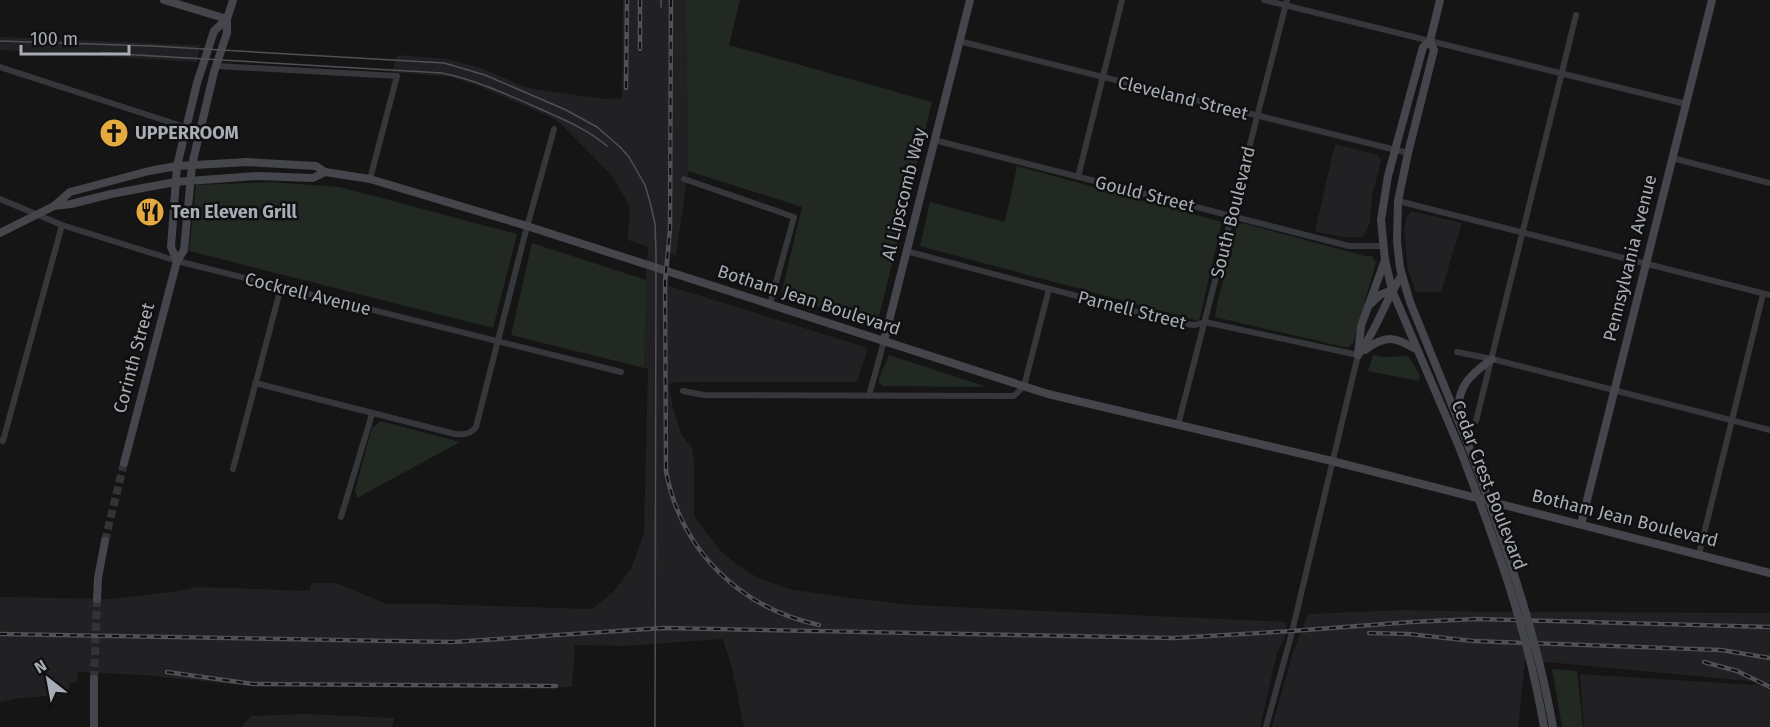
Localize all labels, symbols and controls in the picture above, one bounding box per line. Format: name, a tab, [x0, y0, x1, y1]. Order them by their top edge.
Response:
scale bar	[21, 18, 129, 56]
text: 100 m	[30, 28, 78, 50]
street label: Cleveland Street	[1116, 71, 1251, 125]
church icon: UPPERROOM	[98, 117, 130, 149]
place label: UPPERROOM	[135, 122, 239, 144]
street label: Al Lipscomb Way	[877, 125, 931, 263]
street label: South Boulevard	[1206, 144, 1260, 280]
street label: Gould Street	[1093, 171, 1198, 217]
street label: Pennsylvania Avenue	[1599, 172, 1661, 344]
restaurant icon: Ten Eleven Grill	[134, 196, 166, 228]
place label: Ten Eleven Grill	[171, 201, 298, 223]
street label: Botham Jean Boulevard	[715, 260, 903, 340]
street label: Cockrell Avenue	[243, 268, 373, 320]
street label: Parnell Street	[1076, 286, 1189, 334]
street label: Corinth Street	[109, 300, 159, 416]
street label: Cedar Crest Boulevard	[1446, 397, 1532, 573]
street label: Botham Jean Boulevard	[1530, 484, 1720, 552]
north arrow	[18, 649, 78, 709]
text: N	[31, 656, 50, 677]

